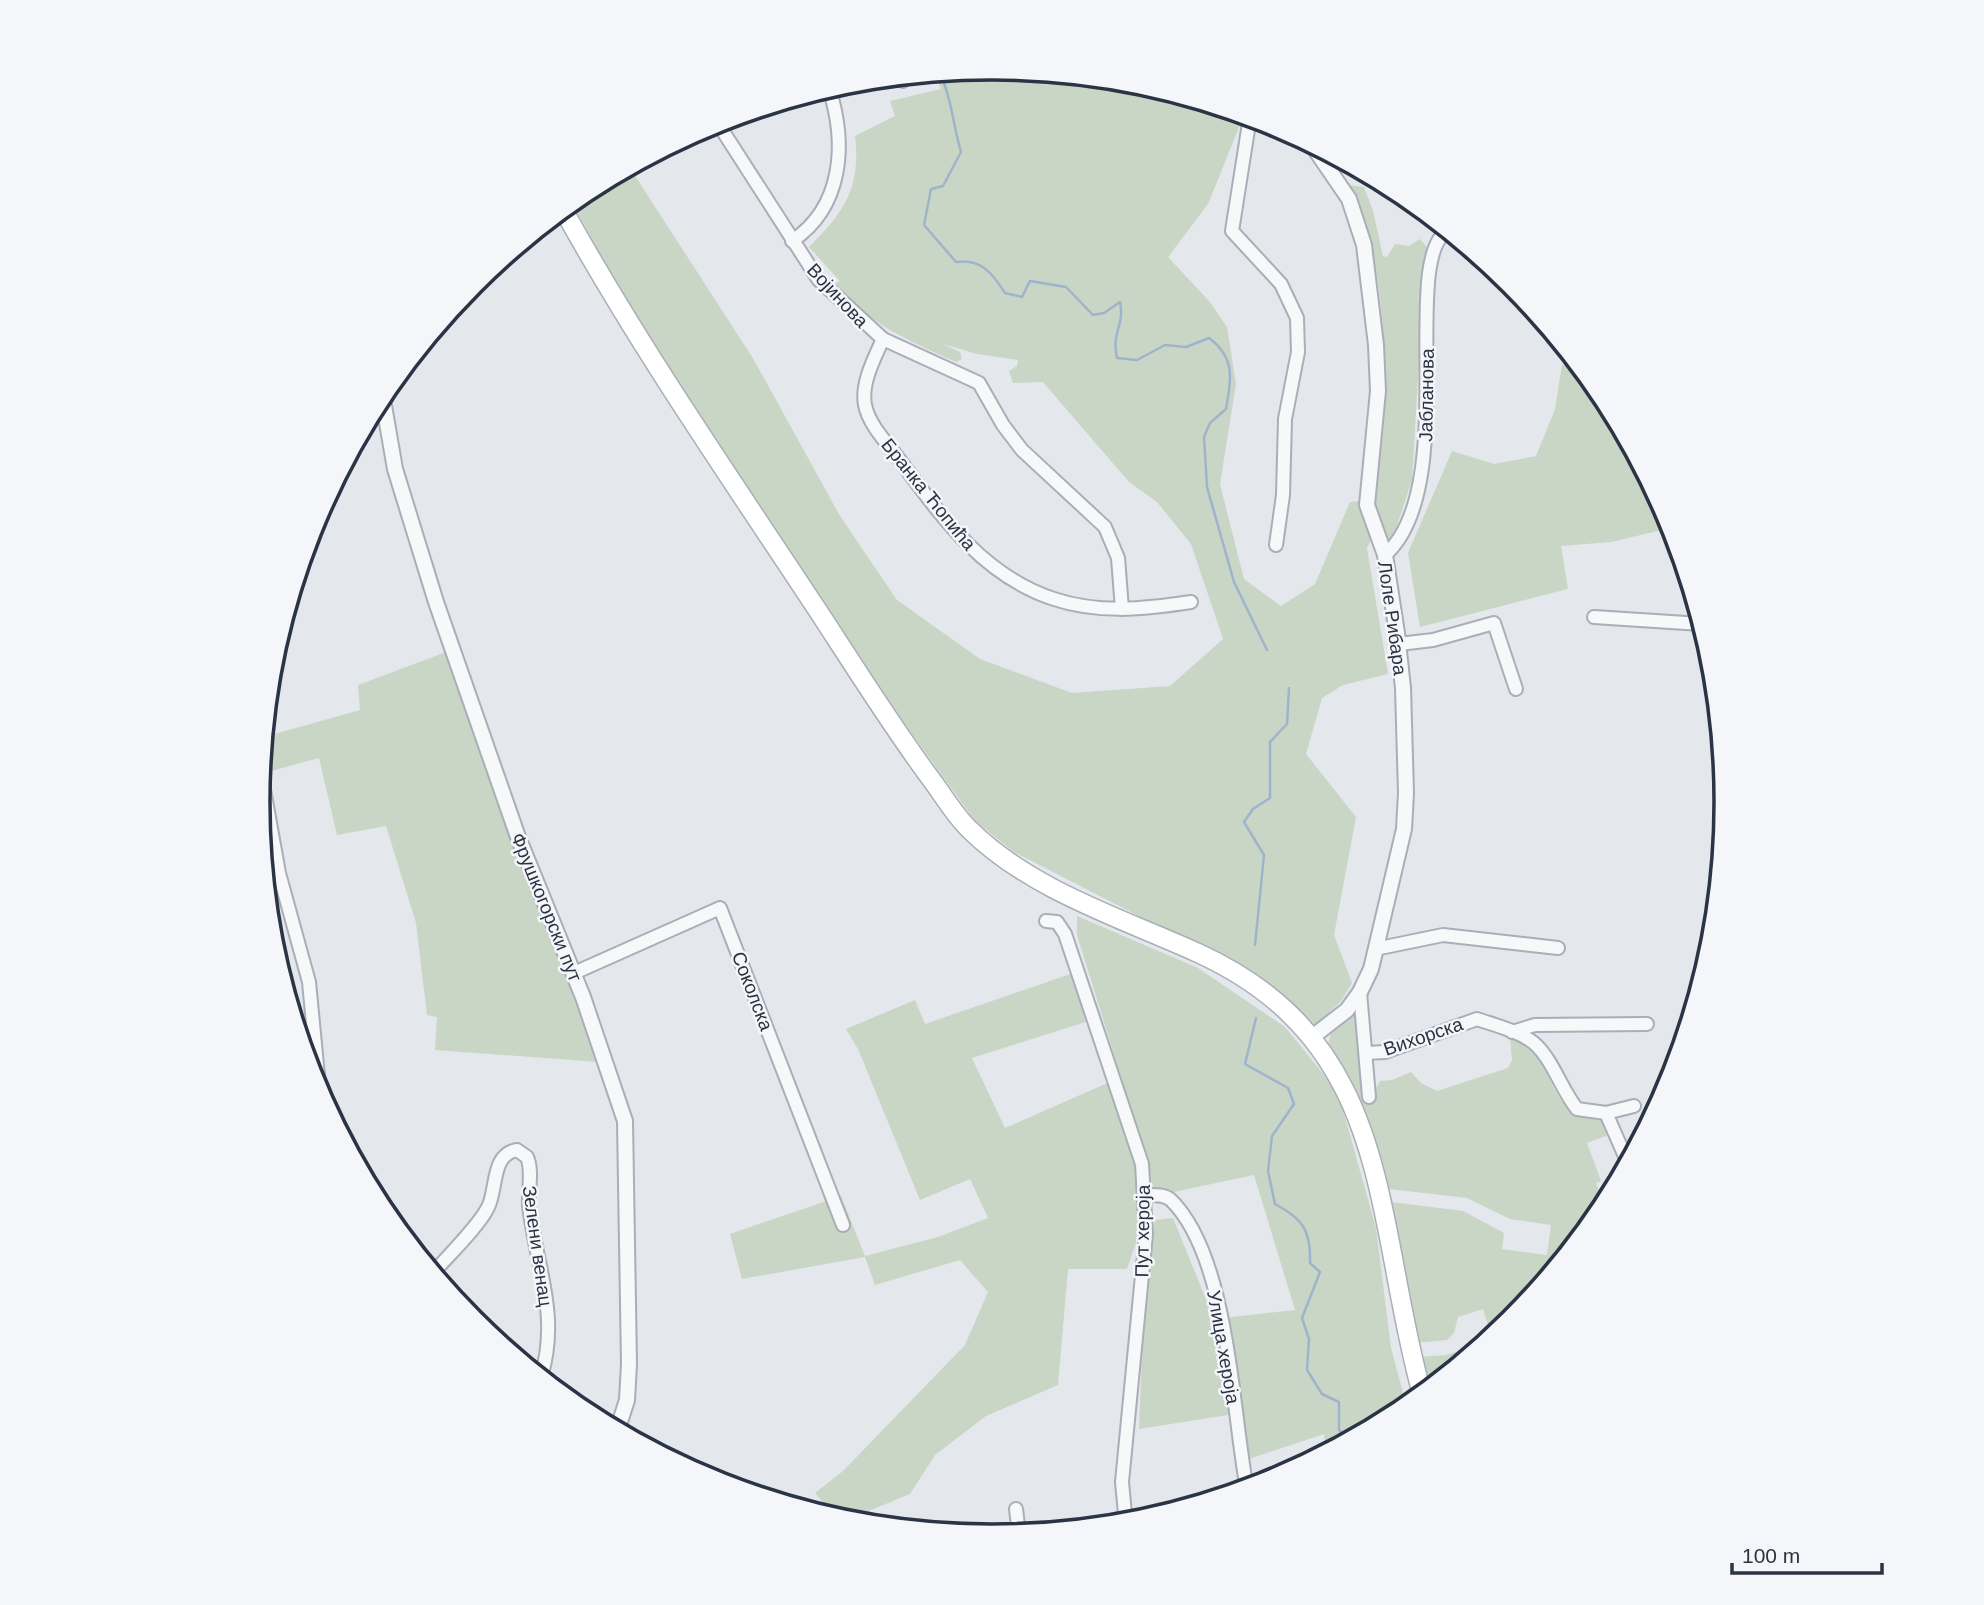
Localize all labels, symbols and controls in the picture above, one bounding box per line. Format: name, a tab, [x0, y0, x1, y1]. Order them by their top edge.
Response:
street label: Војинова	[803, 259, 873, 332]
street label: Јабланова	[1415, 348, 1438, 442]
street label: Бранка Ћопића	[877, 434, 980, 555]
street label: Лоле Рибара	[1374, 560, 1411, 677]
street label: Фрушкогорски пут	[507, 830, 586, 985]
street label: Соколска	[728, 949, 777, 1034]
street label: Вихорска	[1381, 1013, 1466, 1060]
street label: Зелени венац	[519, 1184, 556, 1308]
street label: Пут хероја	[1131, 1184, 1154, 1278]
street label: Улица хероја	[1203, 1289, 1244, 1406]
scale bar	[1732, 1532, 1882, 1576]
text: 100 m	[1742, 1544, 1800, 1567]

